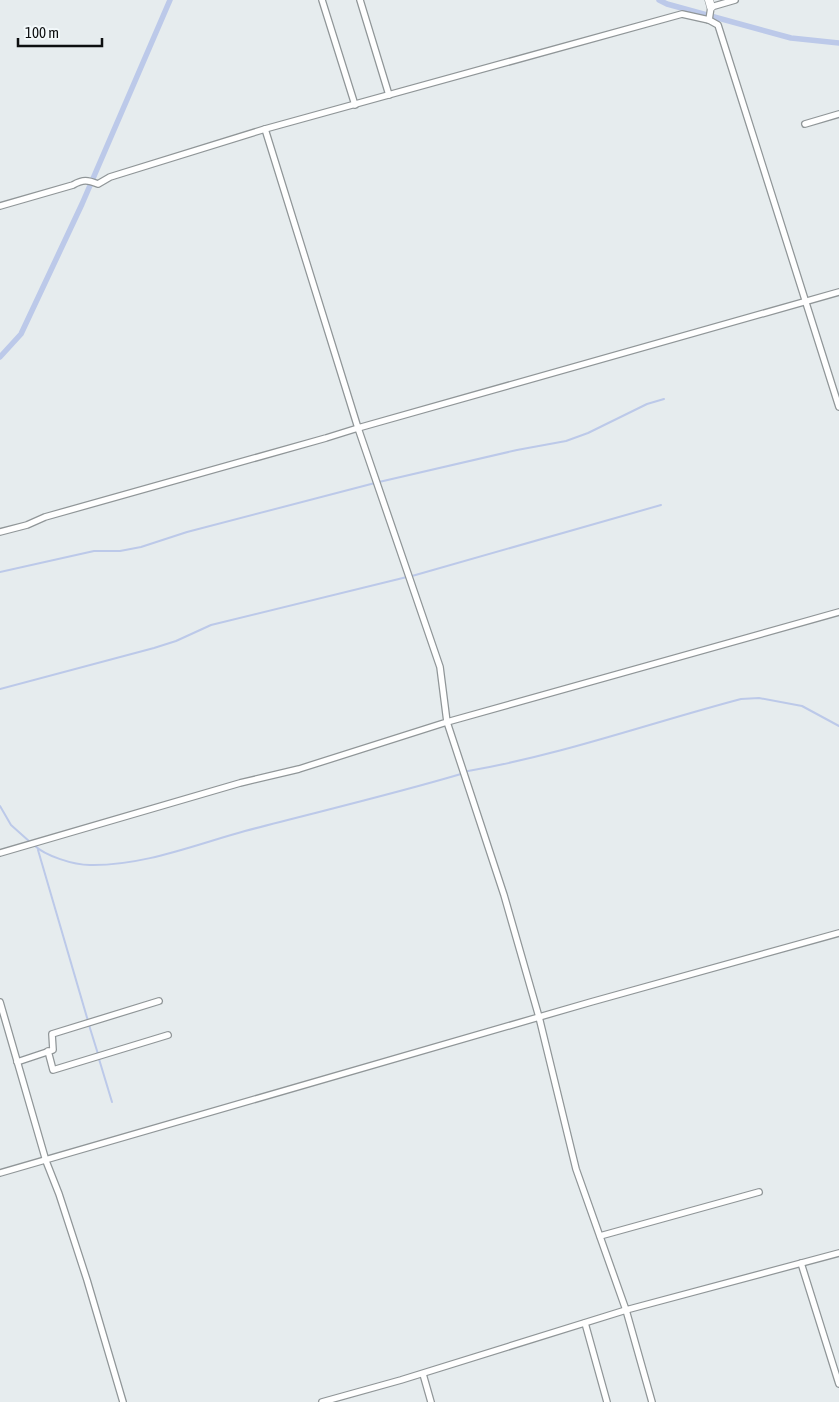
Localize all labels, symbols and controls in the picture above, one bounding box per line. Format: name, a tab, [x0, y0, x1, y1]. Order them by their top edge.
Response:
scale bar	[18, 15, 101, 47]
text: 100 m	[25, 24, 59, 41]

